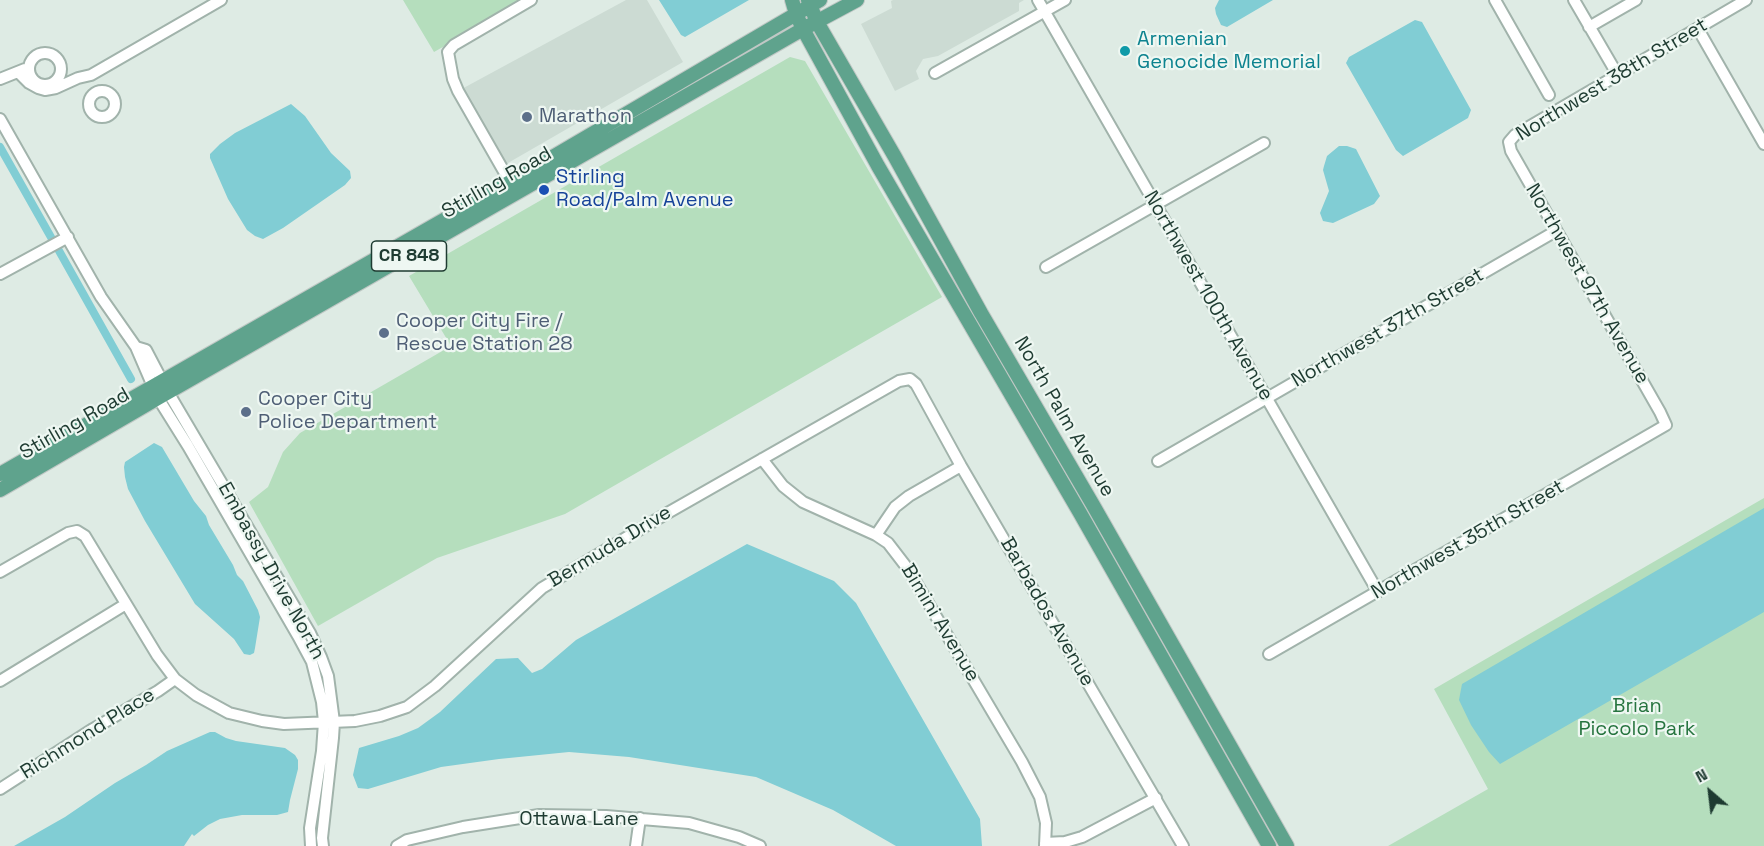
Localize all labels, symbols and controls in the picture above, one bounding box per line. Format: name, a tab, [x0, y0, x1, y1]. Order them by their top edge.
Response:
street label: Northwest 38th Street	[1512, 13, 1712, 147]
place label: Armenian Genocide Memorial	[1137, 28, 1321, 75]
marker: Armenian Genocide Memorial	[1118, 44, 1132, 58]
place label: Marathon	[539, 105, 632, 129]
marker: Marathon	[520, 110, 534, 124]
street label: Stirling Road	[438, 142, 556, 224]
place label: Stirling Road/Palm Avenue	[556, 166, 734, 213]
street label: Northwest 97th Avenue	[1520, 180, 1654, 388]
marker: Stirling Road/Palm Avenue	[537, 183, 551, 197]
street label: Northwest 100th Avenue	[1138, 187, 1278, 405]
road number: CR 848	[372, 241, 446, 271]
street label: Northwest 37th Street	[1288, 263, 1488, 393]
place label: Cooper City Fire / Rescue Station 28	[396, 310, 573, 357]
marker: Cooper City Fire / Rescue Station 28	[377, 326, 391, 340]
street label: North Palm Avenue	[1008, 333, 1120, 501]
street label: Stirling Road	[16, 383, 134, 465]
place label: Cooper City Police Department	[258, 388, 437, 435]
marker: Cooper City Police Department	[239, 405, 253, 419]
street label: Northwest 35th Street	[1367, 475, 1569, 605]
street label: Embassy Drive North	[212, 478, 330, 664]
street label: Bermuda Drive	[544, 501, 676, 593]
street label: Barbados Avenue	[995, 533, 1099, 691]
street label: Bimini Avenue	[895, 560, 985, 686]
street label: Richmond Place	[17, 683, 159, 785]
park label: Brian Piccolo Park	[1578, 695, 1696, 742]
north arrow	[1680, 762, 1740, 822]
text: N	[1692, 764, 1711, 787]
street label: Ottawa Lane	[519, 808, 639, 832]

